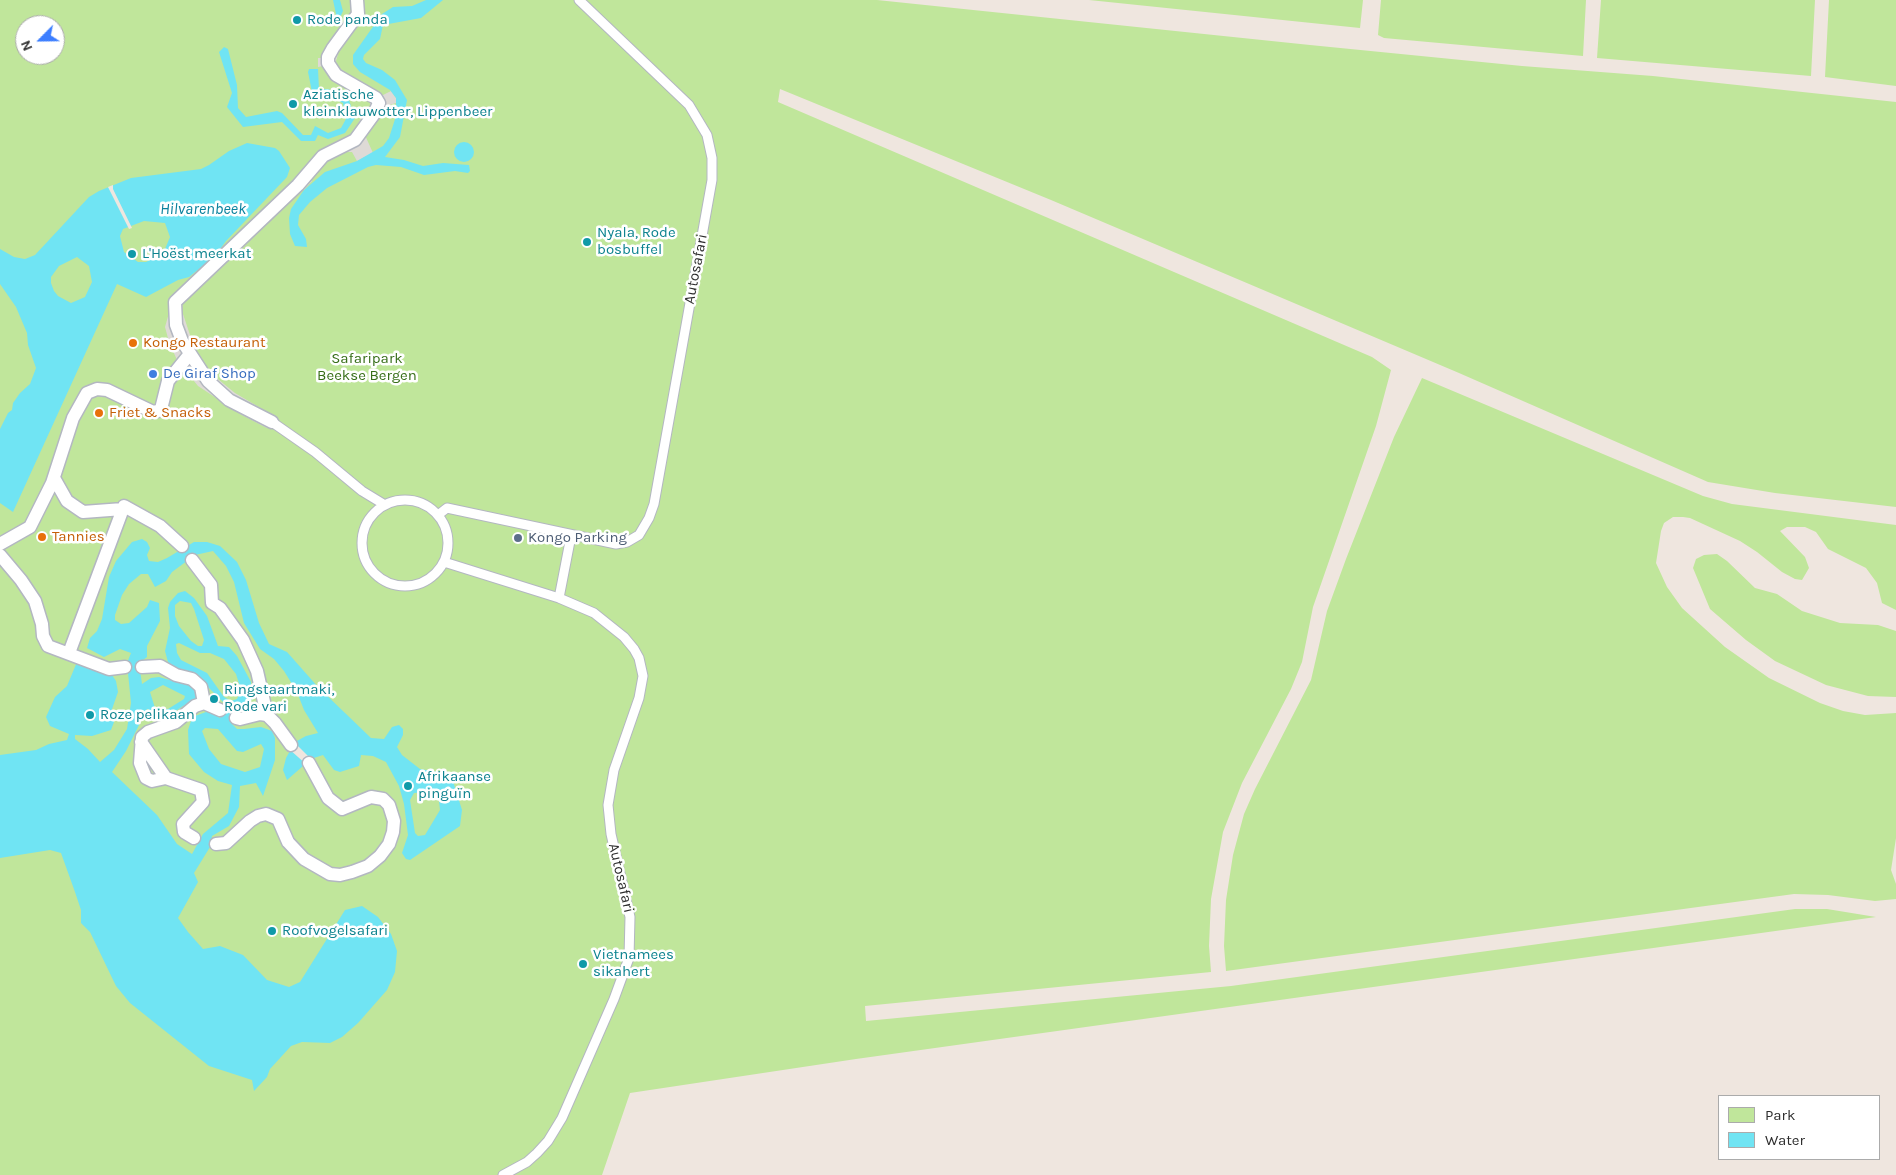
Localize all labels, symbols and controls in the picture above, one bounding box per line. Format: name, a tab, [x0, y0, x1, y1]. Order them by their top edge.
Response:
place label: Rode panda	[307, 11, 388, 29]
marker: Rode panda	[291, 14, 303, 26]
north arrow	[15, 15, 65, 65]
text: N	[17, 38, 36, 54]
place label: Aziatische kleinklauwotter, Lippenbeer	[303, 86, 493, 121]
marker: Aziatische kleinklauwotter, Lippenbeer	[287, 98, 299, 110]
water label: Hilvarenbeek	[160, 199, 246, 219]
place label: Nyala, Rode bosbuffel	[597, 224, 676, 259]
street label: Autosafari	[680, 232, 712, 306]
marker: Nyala, Rode bosbuffel	[581, 236, 593, 248]
place label: L'Hoëst meerkat	[142, 245, 251, 263]
marker: L'Hoëst meerkat	[126, 248, 138, 260]
place label: Kongo Restaurant	[143, 334, 266, 352]
marker: Kongo Restaurant	[127, 337, 139, 349]
park label: Safaripark Beekse Bergen	[317, 350, 417, 385]
place label: De Giraf Shop	[163, 365, 256, 383]
marker: De Giraf Shop	[147, 368, 159, 380]
place label: Friet & Snacks	[109, 404, 211, 422]
marker: Friet & Snacks	[93, 407, 105, 419]
place label: Tannies	[52, 528, 105, 546]
place label: Kongo Parking	[528, 529, 627, 547]
marker: Tannies	[36, 531, 48, 543]
marker: Kongo Parking	[512, 532, 524, 544]
place label: Ringstaartmaki, Rode vari	[224, 681, 335, 716]
marker: Ringstaartmaki, Rode vari	[208, 693, 220, 705]
place label: Roze pelikaan	[100, 706, 195, 724]
marker: Roze pelikaan	[84, 709, 96, 721]
place label: Afrikaanse pinguïn	[418, 768, 491, 803]
marker: Afrikaanse pinguïn	[402, 780, 414, 792]
street label: Autosafari	[604, 841, 638, 915]
place label: Roofvogelsafari	[282, 922, 388, 940]
marker: Roofvogelsafari	[266, 925, 278, 937]
place label: Vietnamees sikahert	[593, 946, 674, 981]
marker: Vietnamees sikahert	[577, 958, 589, 970]
legend	[1718, 1095, 1881, 1160]
text: Park	[1765, 1106, 1795, 1124]
text: Water	[1765, 1131, 1805, 1149]

